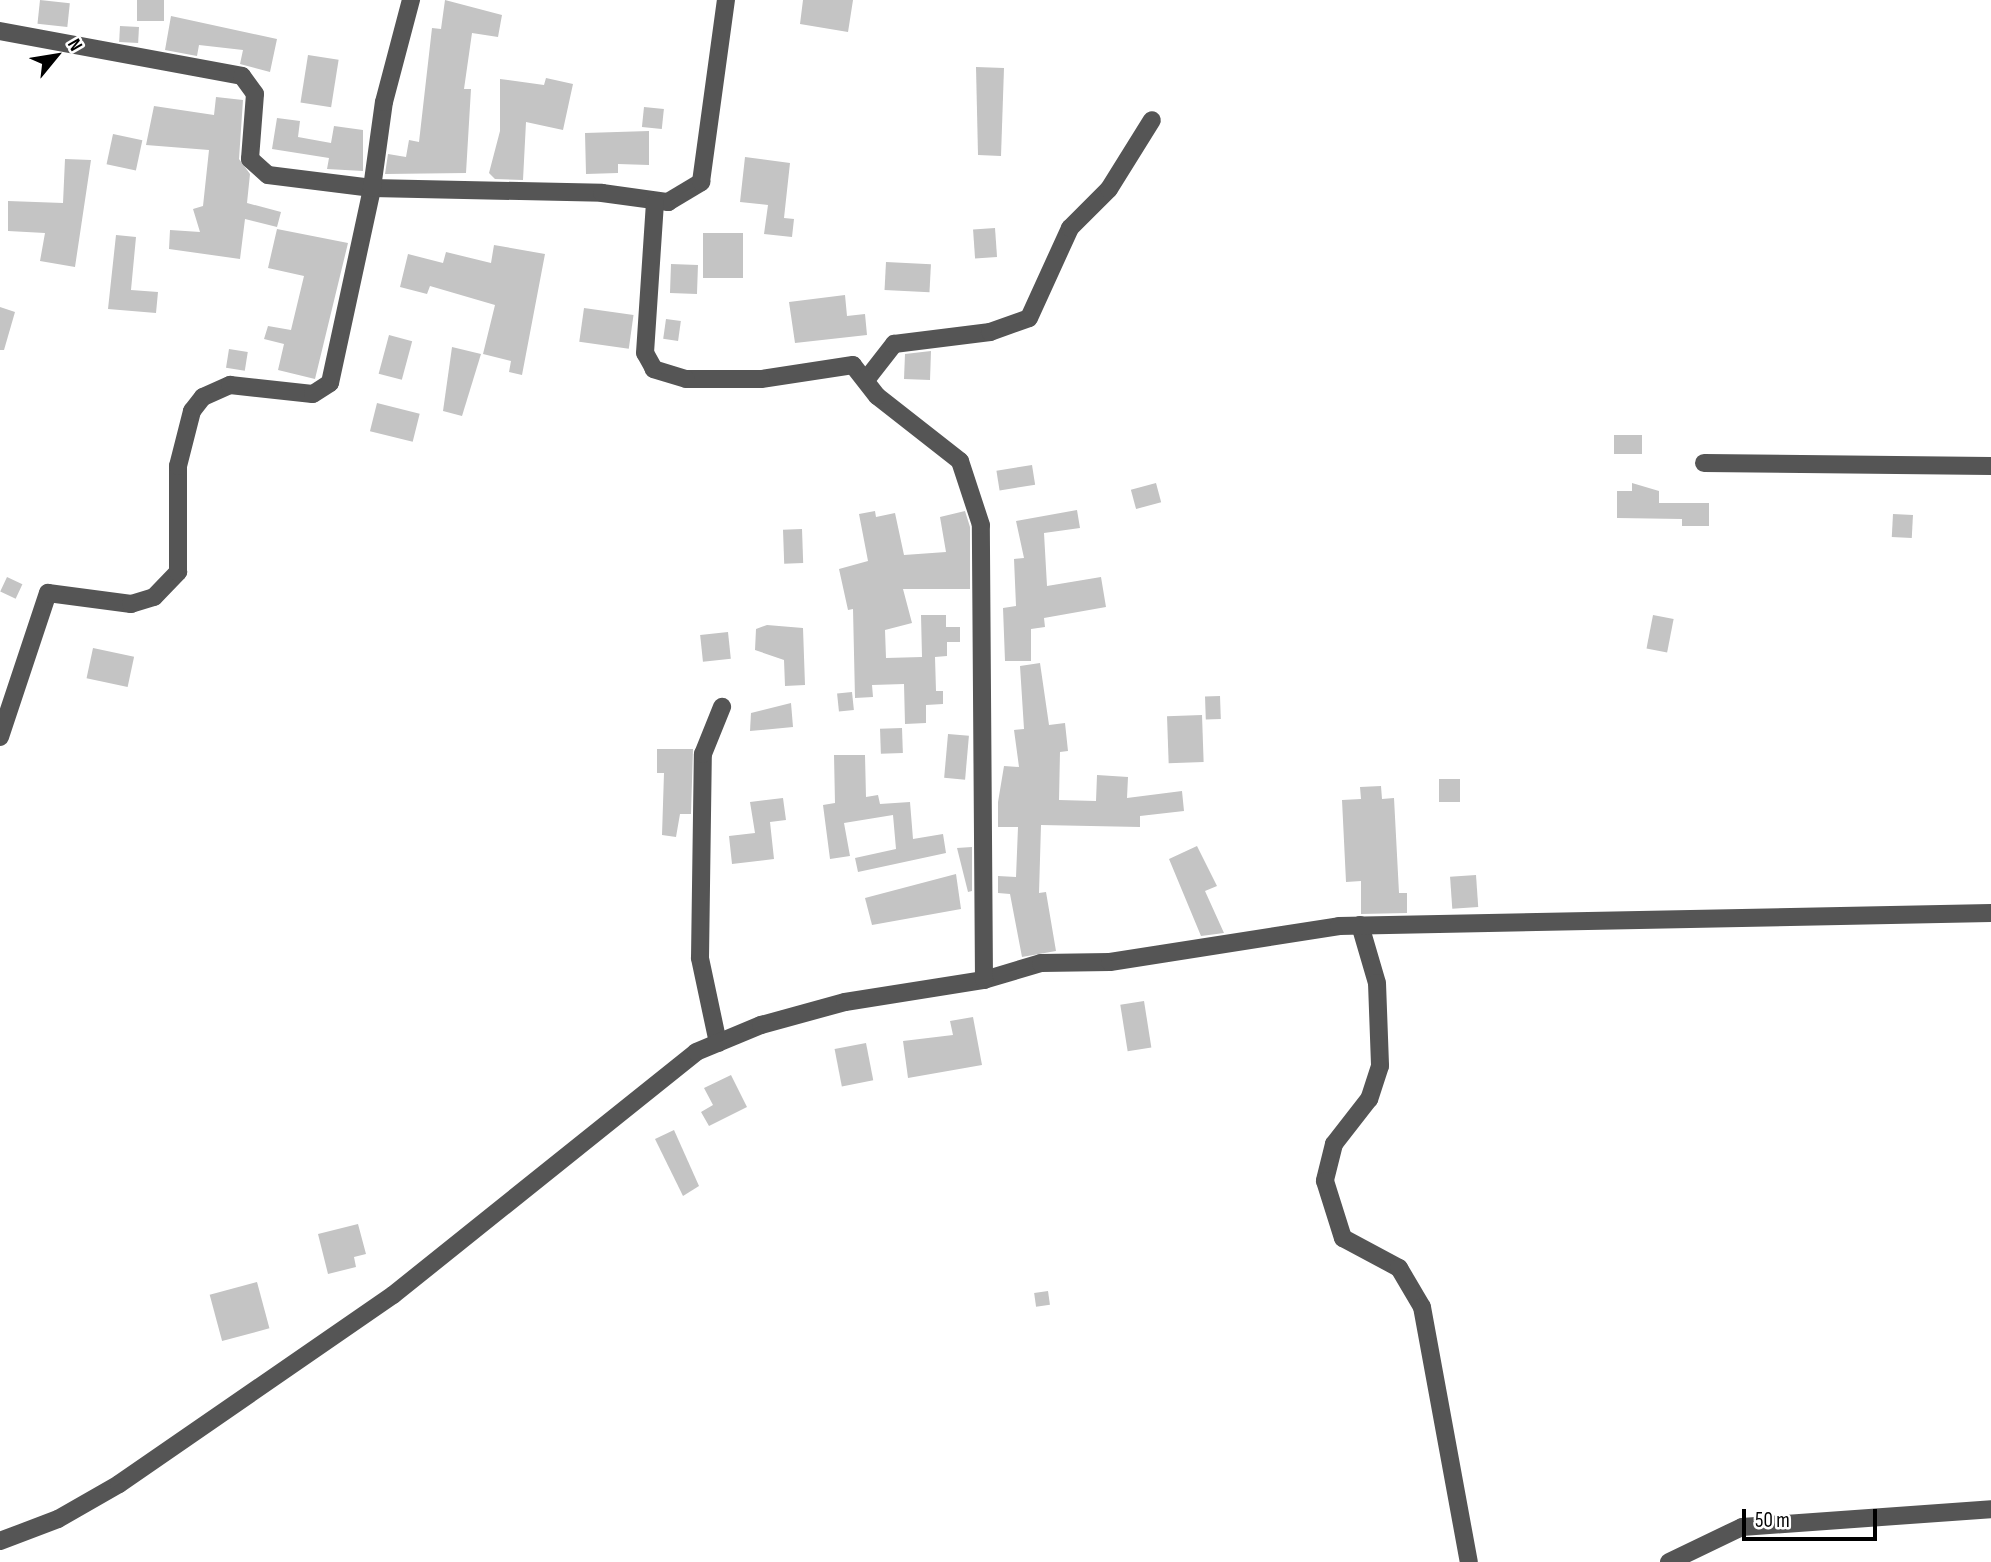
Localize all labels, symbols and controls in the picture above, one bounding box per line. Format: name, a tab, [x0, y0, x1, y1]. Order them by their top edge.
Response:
north arrow	[21, 21, 91, 91]
text: N	[62, 35, 87, 55]
scale bar	[1746, 1496, 1881, 1540]
text: 50 m	[1755, 1508, 1790, 1533]

